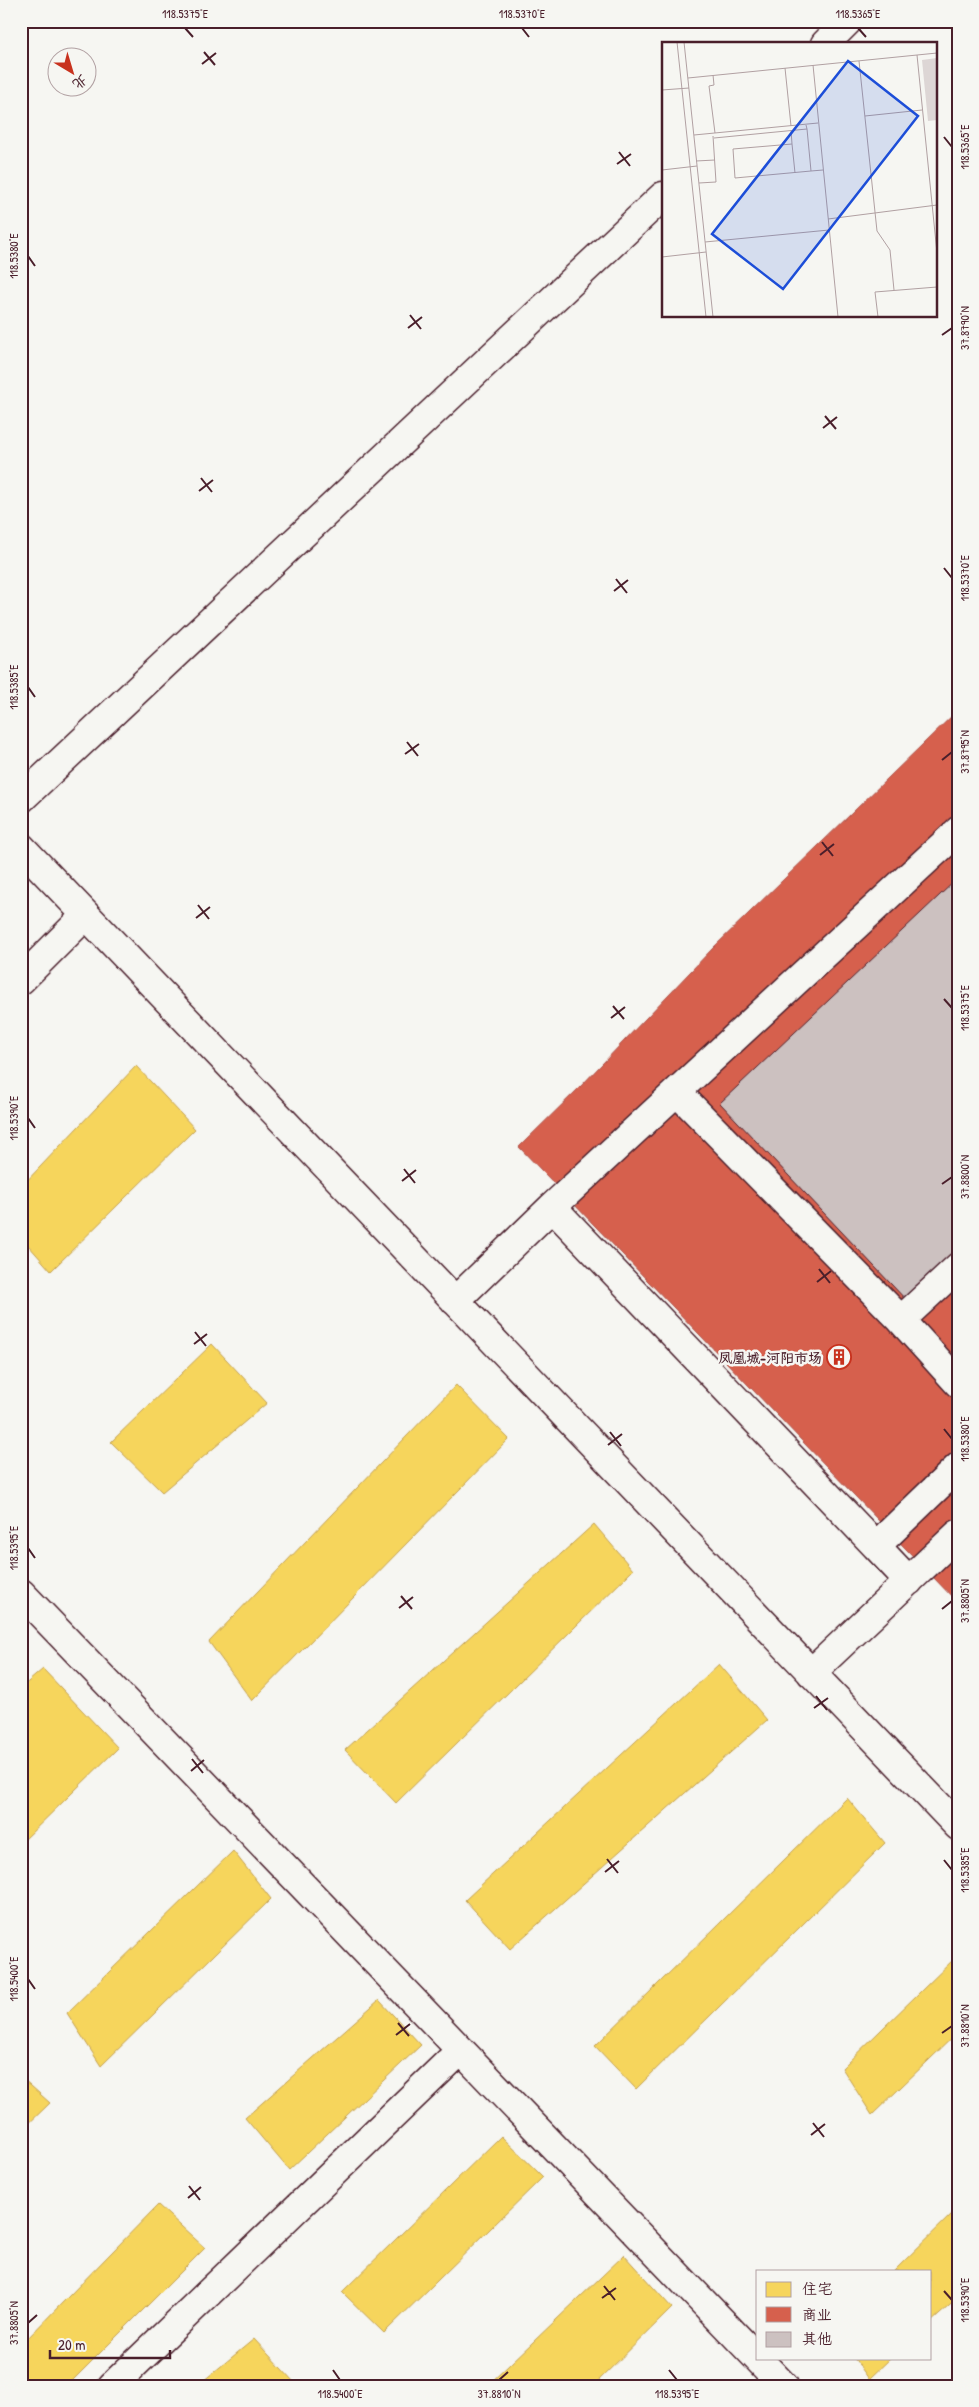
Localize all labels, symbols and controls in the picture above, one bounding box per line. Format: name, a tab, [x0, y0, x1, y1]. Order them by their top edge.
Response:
text: 118.5375°E	[162, 5, 209, 22]
text: 118.5370°E	[499, 5, 546, 22]
text: 118.5365°E	[836, 5, 881, 22]
inset map	[662, 42, 936, 318]
north arrow	[48, 48, 98, 98]
text: 北	[69, 71, 92, 94]
text: 118.5365°E	[956, 124, 973, 169]
text: 118.5380°E	[5, 233, 22, 279]
text: 37.8790°N	[956, 306, 973, 350]
text: 118.5370°E	[956, 554, 973, 601]
text: 118.5385°E	[5, 664, 22, 710]
text: 37.8795°N	[956, 730, 973, 774]
text: 118.5375°E	[956, 984, 973, 1031]
text: 118.5390°E	[5, 1095, 22, 1140]
text: 37.8800°N	[956, 1155, 973, 1199]
building icon: 凤凰城-河阳市场	[826, 1344, 852, 1370]
place label: 凤凰城-河阳市场	[718, 1348, 822, 1367]
text: 118.5380°E	[956, 1416, 973, 1462]
text: 118.5395°E	[5, 1525, 22, 1570]
text: 37.8805°N	[956, 1579, 973, 1623]
text: 118.5385°E	[956, 1847, 973, 1893]
text: 118.5400°E	[5, 1956, 22, 2001]
text: 37.8810°N	[956, 2004, 973, 2048]
legend	[756, 2270, 932, 2360]
text: 118.5390°E	[956, 2277, 973, 2322]
text: 住宅	[802, 2278, 832, 2299]
text: 37.8805°N	[5, 2301, 22, 2345]
text: 商业	[802, 2304, 832, 2325]
scale bar	[50, 2327, 170, 2359]
text: 其他	[802, 2328, 832, 2349]
text: 20 m	[58, 2334, 85, 2355]
text: 118.5400°E	[318, 2385, 363, 2402]
text: 37.8810°N	[477, 2385, 521, 2402]
text: 118.5395°E	[655, 2385, 700, 2402]

